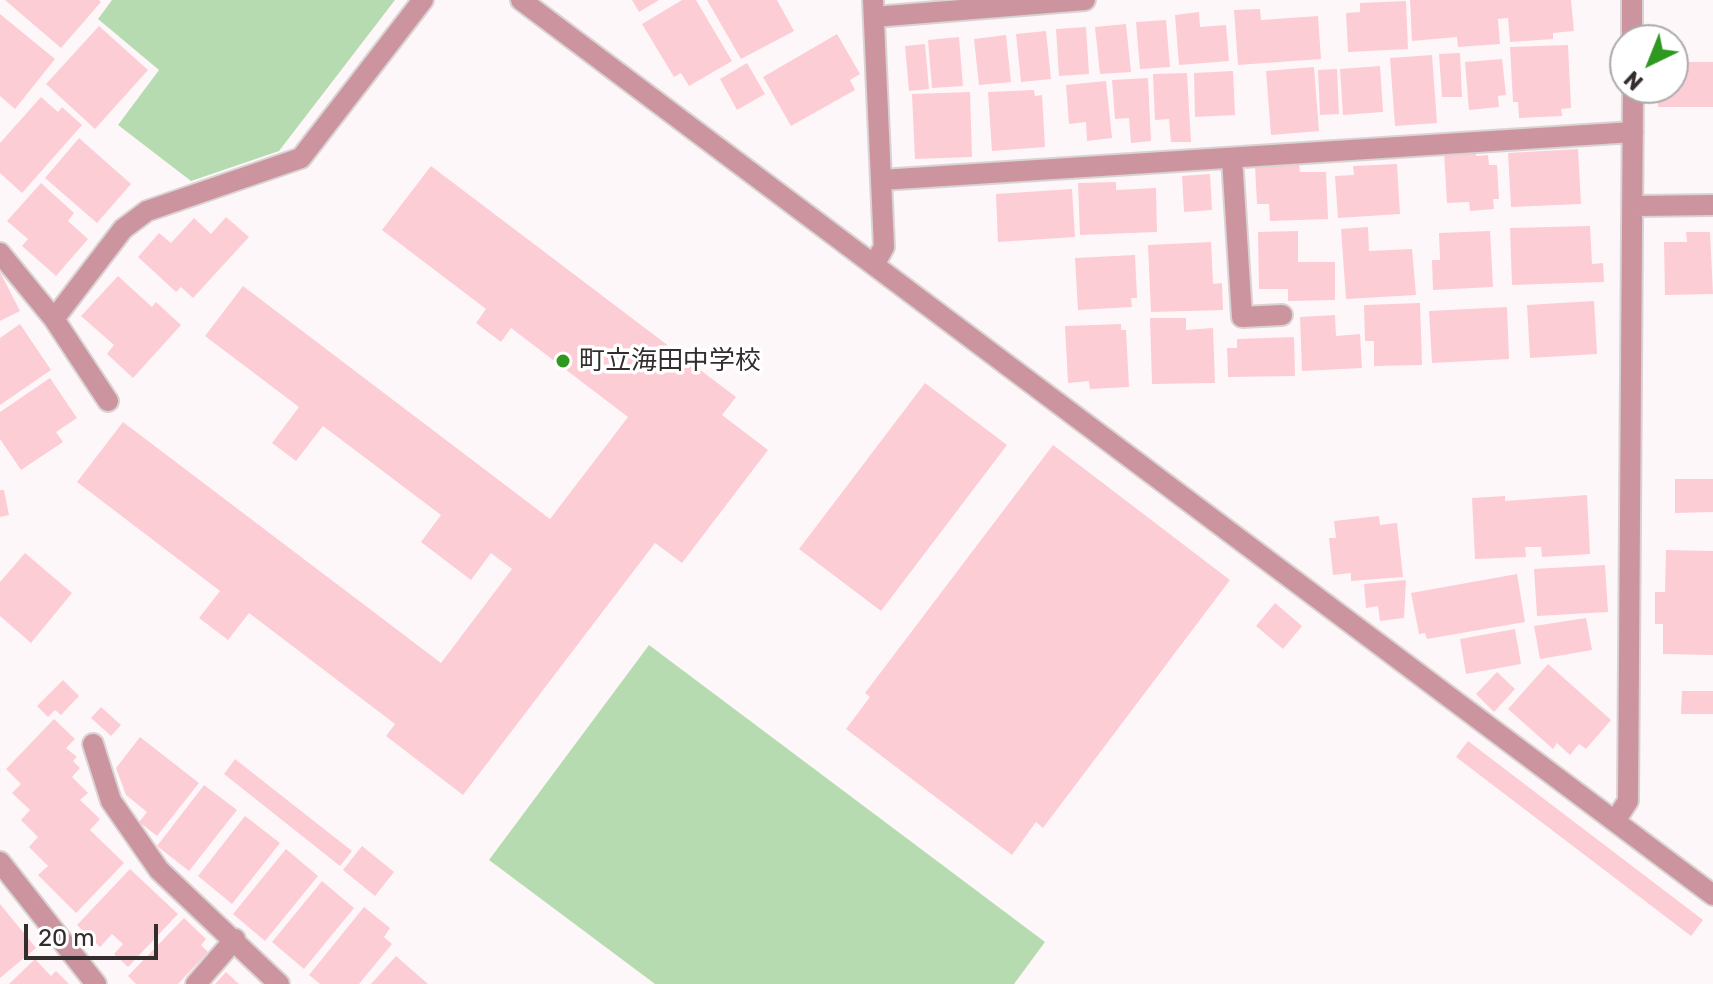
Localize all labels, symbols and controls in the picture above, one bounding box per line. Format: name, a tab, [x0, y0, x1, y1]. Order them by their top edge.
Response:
north arrow	[1609, 24, 1689, 104]
text: N	[1619, 65, 1649, 96]
place label: 町立海田中学校	[579, 345, 761, 377]
marker: 町立海田中学校	[554, 352, 572, 370]
scale bar	[28, 908, 162, 958]
text: 20 m	[38, 924, 95, 952]

